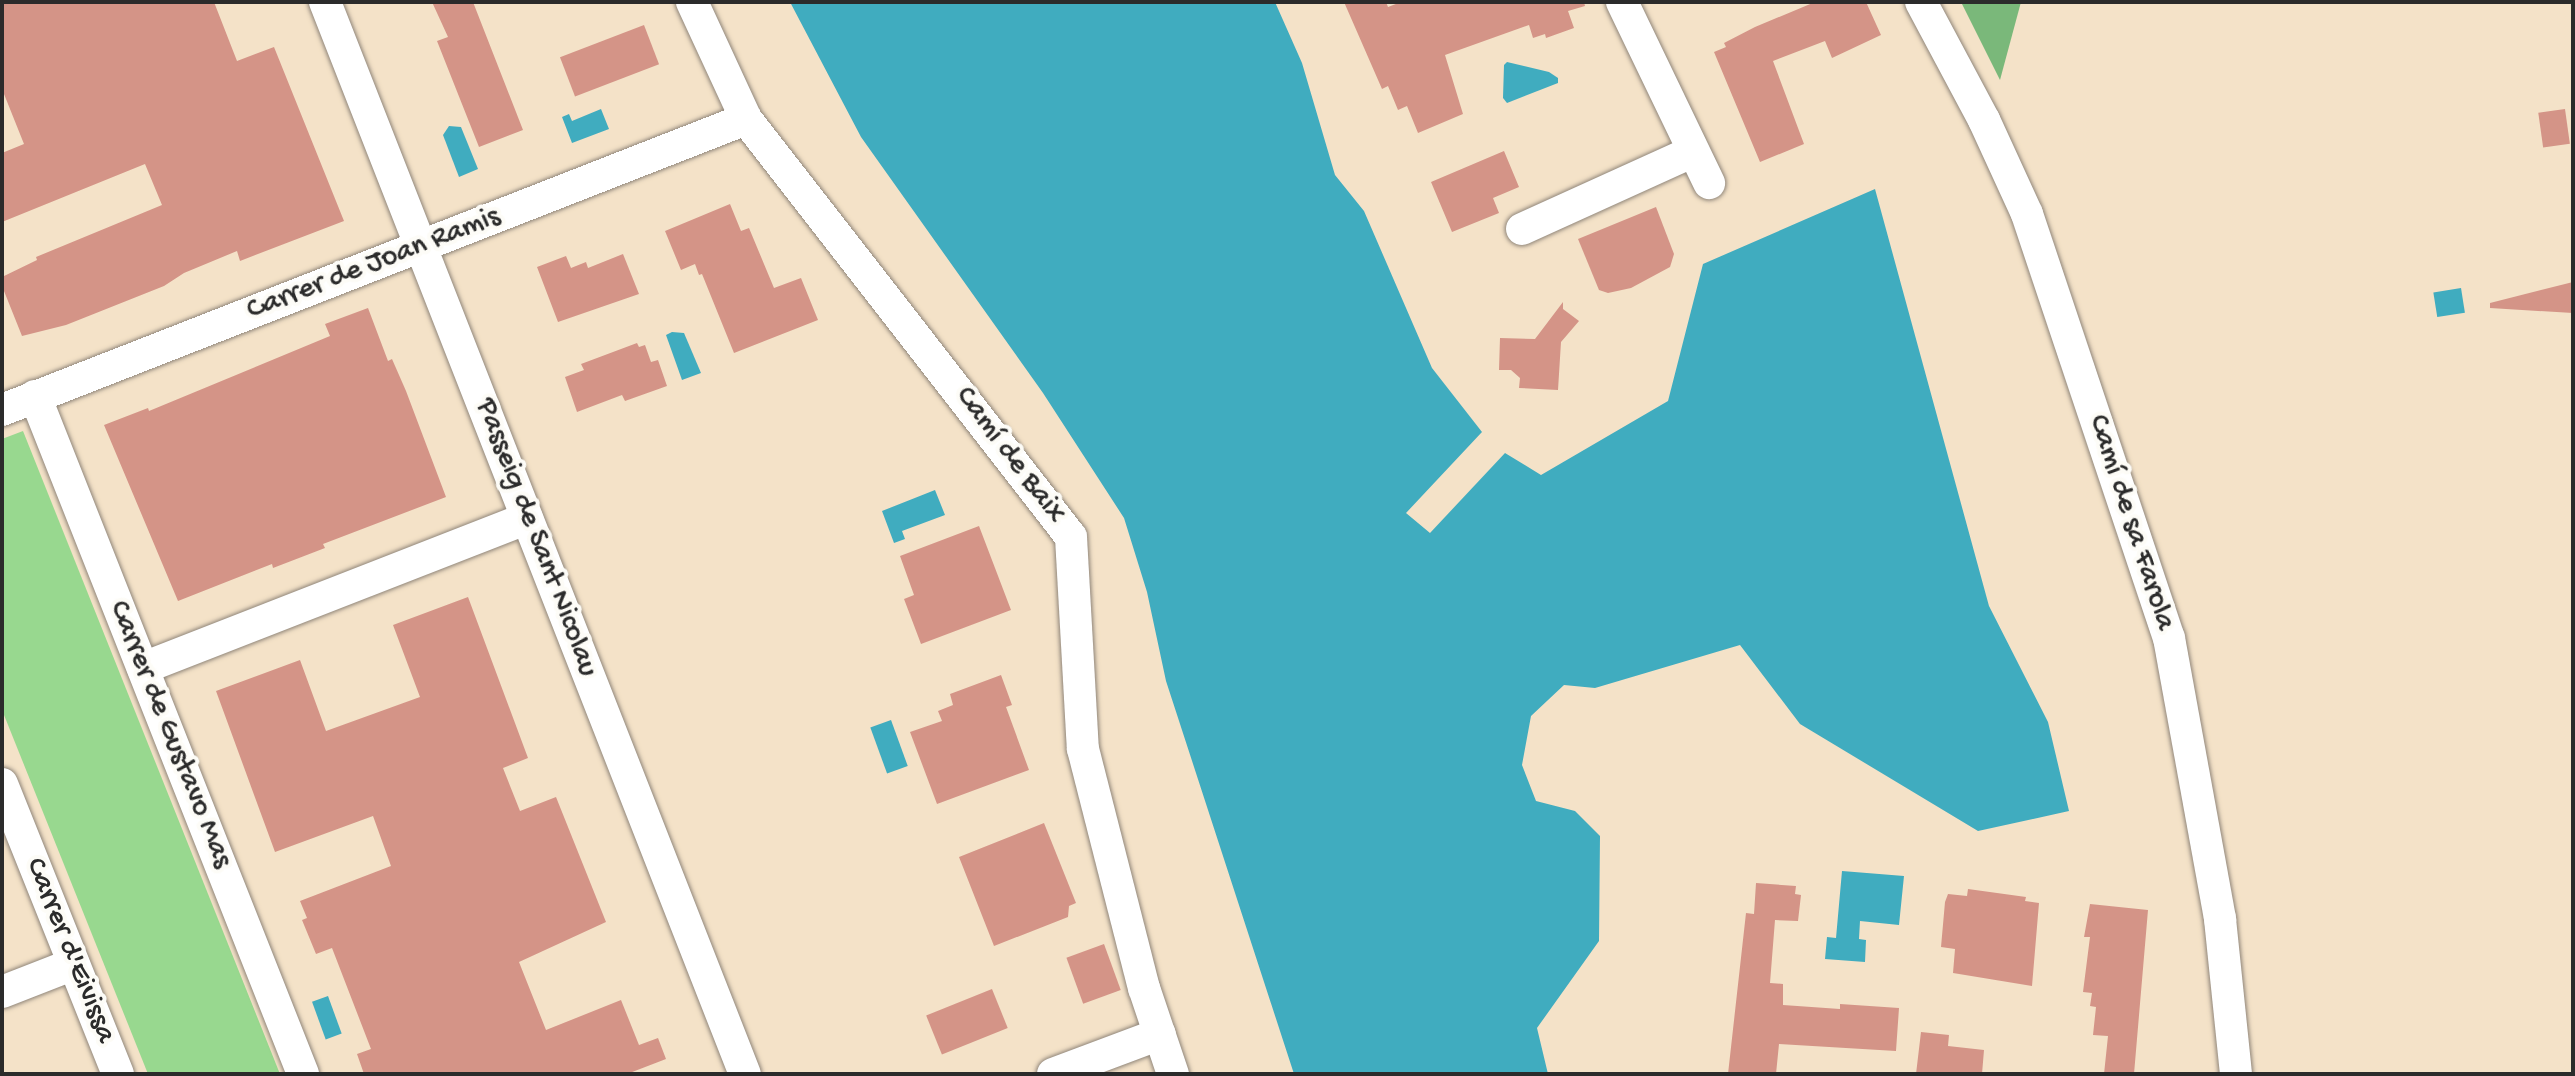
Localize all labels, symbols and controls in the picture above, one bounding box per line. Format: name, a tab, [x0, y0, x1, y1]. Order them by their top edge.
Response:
street label: Carrer de Joan Ramis	[242, 200, 506, 330]
street label: Camí de Baix	[946, 380, 1072, 532]
street label: Passeig de Sant Nicolau	[465, 394, 605, 682]
street label: Camí de sa Farola	[2078, 411, 2182, 635]
street label: Carrer de Gustavo Mas	[99, 596, 239, 874]
street label: Carrer d'Eivissa	[16, 853, 122, 1049]

